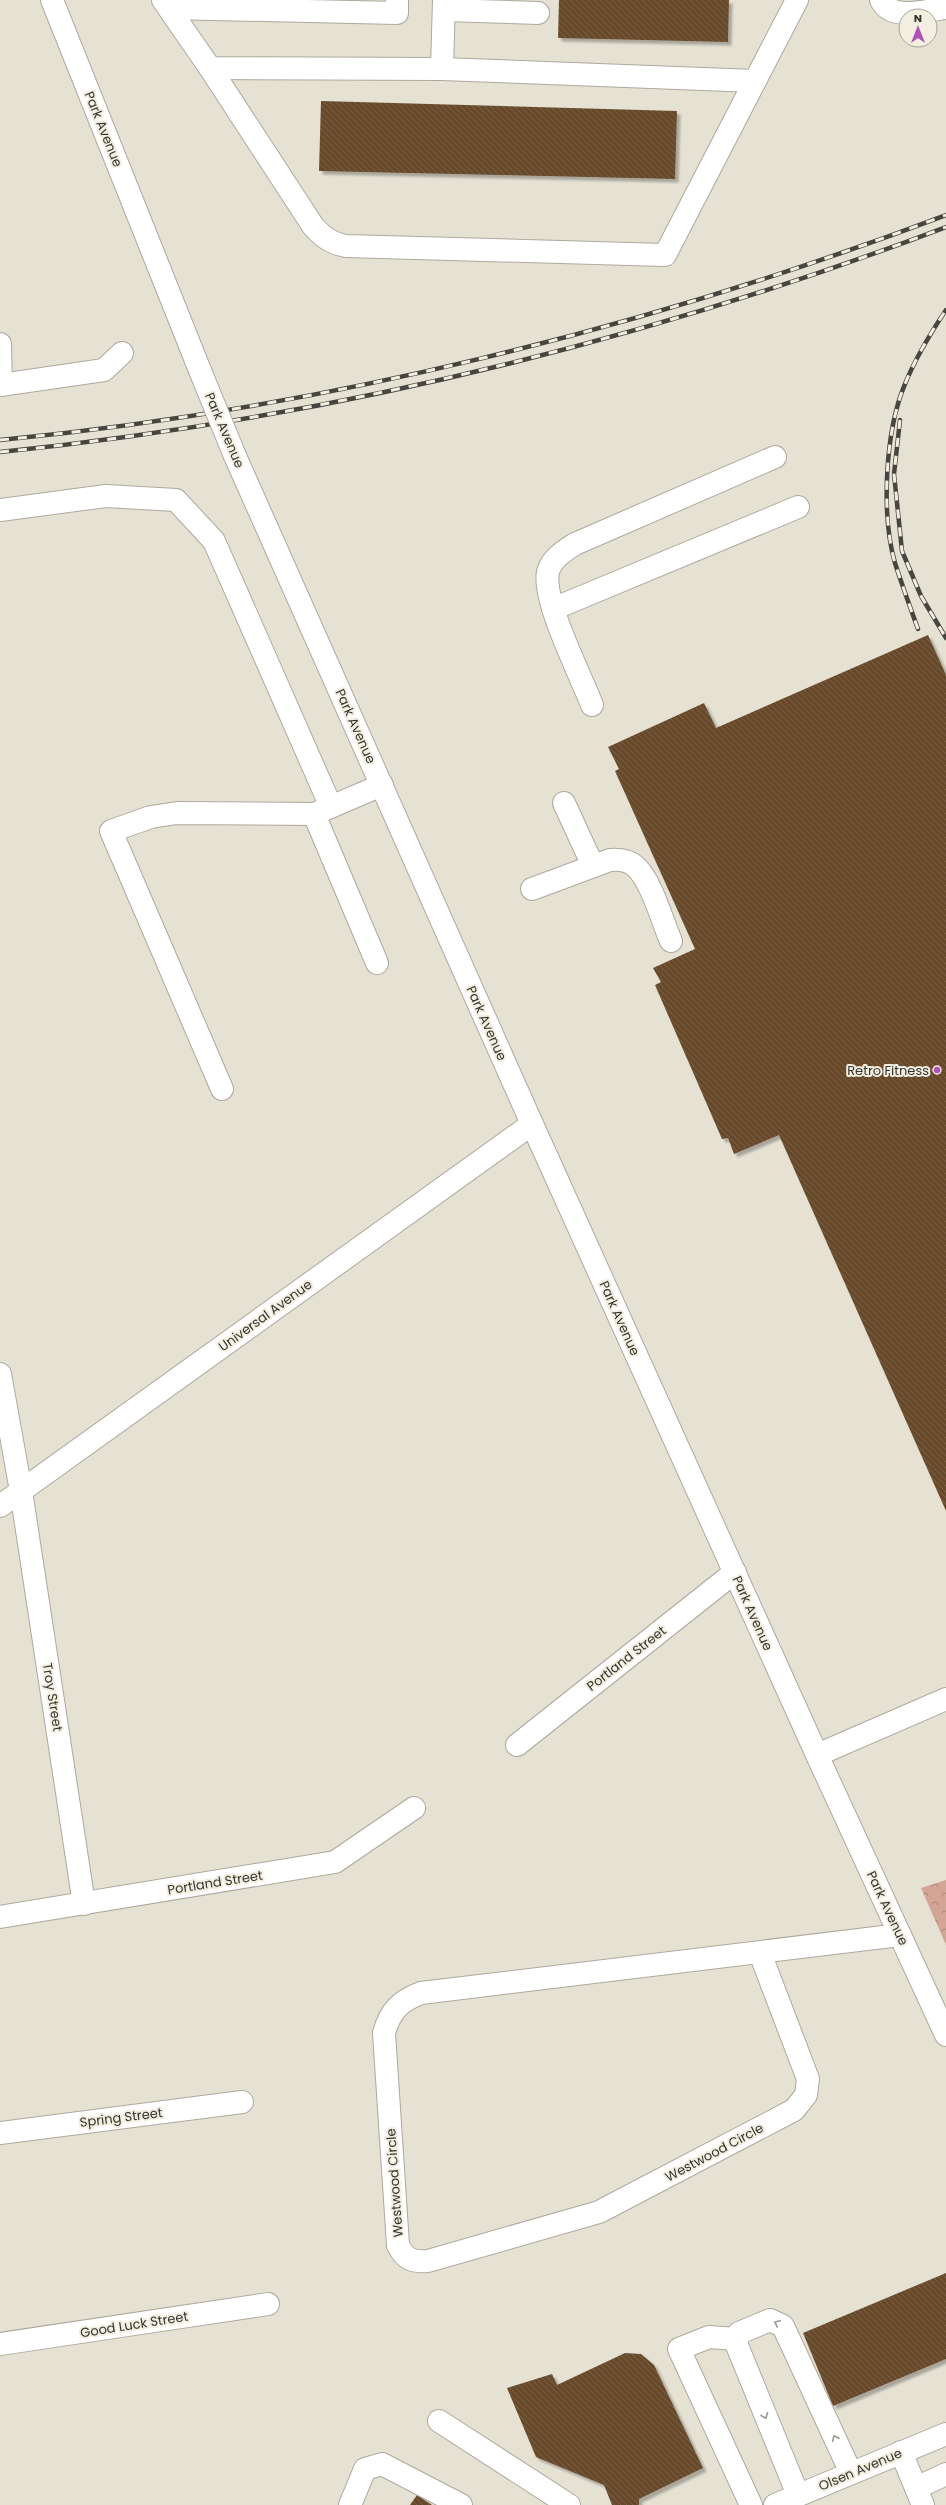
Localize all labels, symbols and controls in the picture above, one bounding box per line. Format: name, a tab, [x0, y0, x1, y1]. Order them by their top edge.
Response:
north arrow	[898, 8, 938, 48]
text: N	[914, 10, 922, 26]
street label: Park Avenue	[80, 88, 127, 170]
street label: Park Avenue	[200, 390, 249, 471]
street label: Park Avenue	[331, 686, 381, 767]
street label: Park Avenue	[462, 983, 512, 1064]
place label: Retro Fitness	[847, 1061, 929, 1080]
marker: Retro Fitness	[932, 1065, 942, 1075]
street label: Universal Avenue	[215, 1275, 316, 1356]
street label: Park Avenue	[595, 1278, 645, 1359]
street label: Park Avenue	[728, 1573, 778, 1654]
street label: Portland Street	[583, 1621, 670, 1695]
street label: Troy Street	[38, 1661, 67, 1733]
street label: Portland Street	[166, 1866, 264, 1899]
street label: Park Avenue	[862, 1868, 913, 1949]
street label: Spring Street	[79, 2103, 164, 2132]
street label: Westwood Circle	[662, 2118, 767, 2186]
street label: Westwood Circle	[381, 2128, 408, 2238]
street label: Good Luck Street	[79, 2307, 190, 2342]
one-way arrow	[774, 2320, 781, 2328]
one-way arrow	[761, 2412, 769, 2419]
one-way arrow	[832, 2435, 840, 2442]
street label: Olsen Avenue	[816, 2443, 905, 2496]

